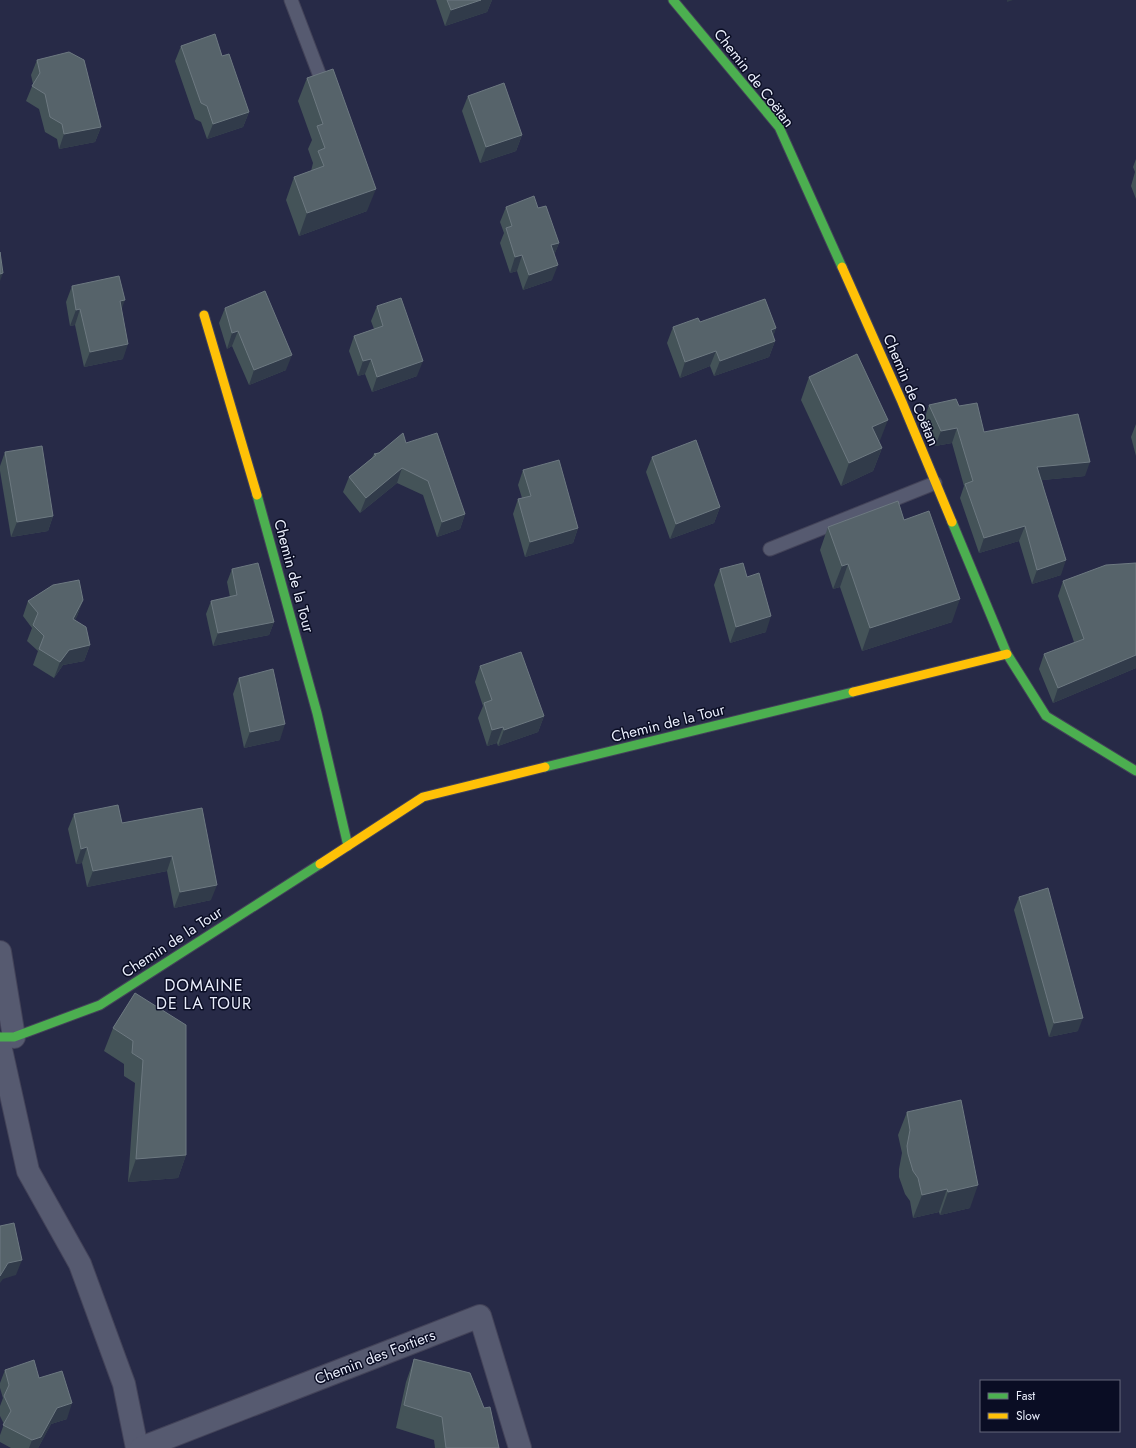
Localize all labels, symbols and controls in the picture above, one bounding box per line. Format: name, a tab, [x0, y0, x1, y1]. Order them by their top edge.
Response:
street label: Chemin de Coëtan	[709, 24, 799, 132]
street label: Chemin de Coëtan	[878, 331, 944, 449]
street label: Chemin de la Tour	[268, 517, 320, 636]
street label: Chemin de la Tour	[609, 698, 728, 748]
street label: Chemin de la Tour	[117, 901, 228, 983]
district label: DOMAINE DE LA TOUR	[156, 974, 252, 1015]
street label: Chemin des Fortiers	[312, 1324, 438, 1390]
legend	[980, 1380, 1120, 1432]
text: Fast	[1016, 1387, 1035, 1405]
text: Slow	[1016, 1407, 1041, 1425]

